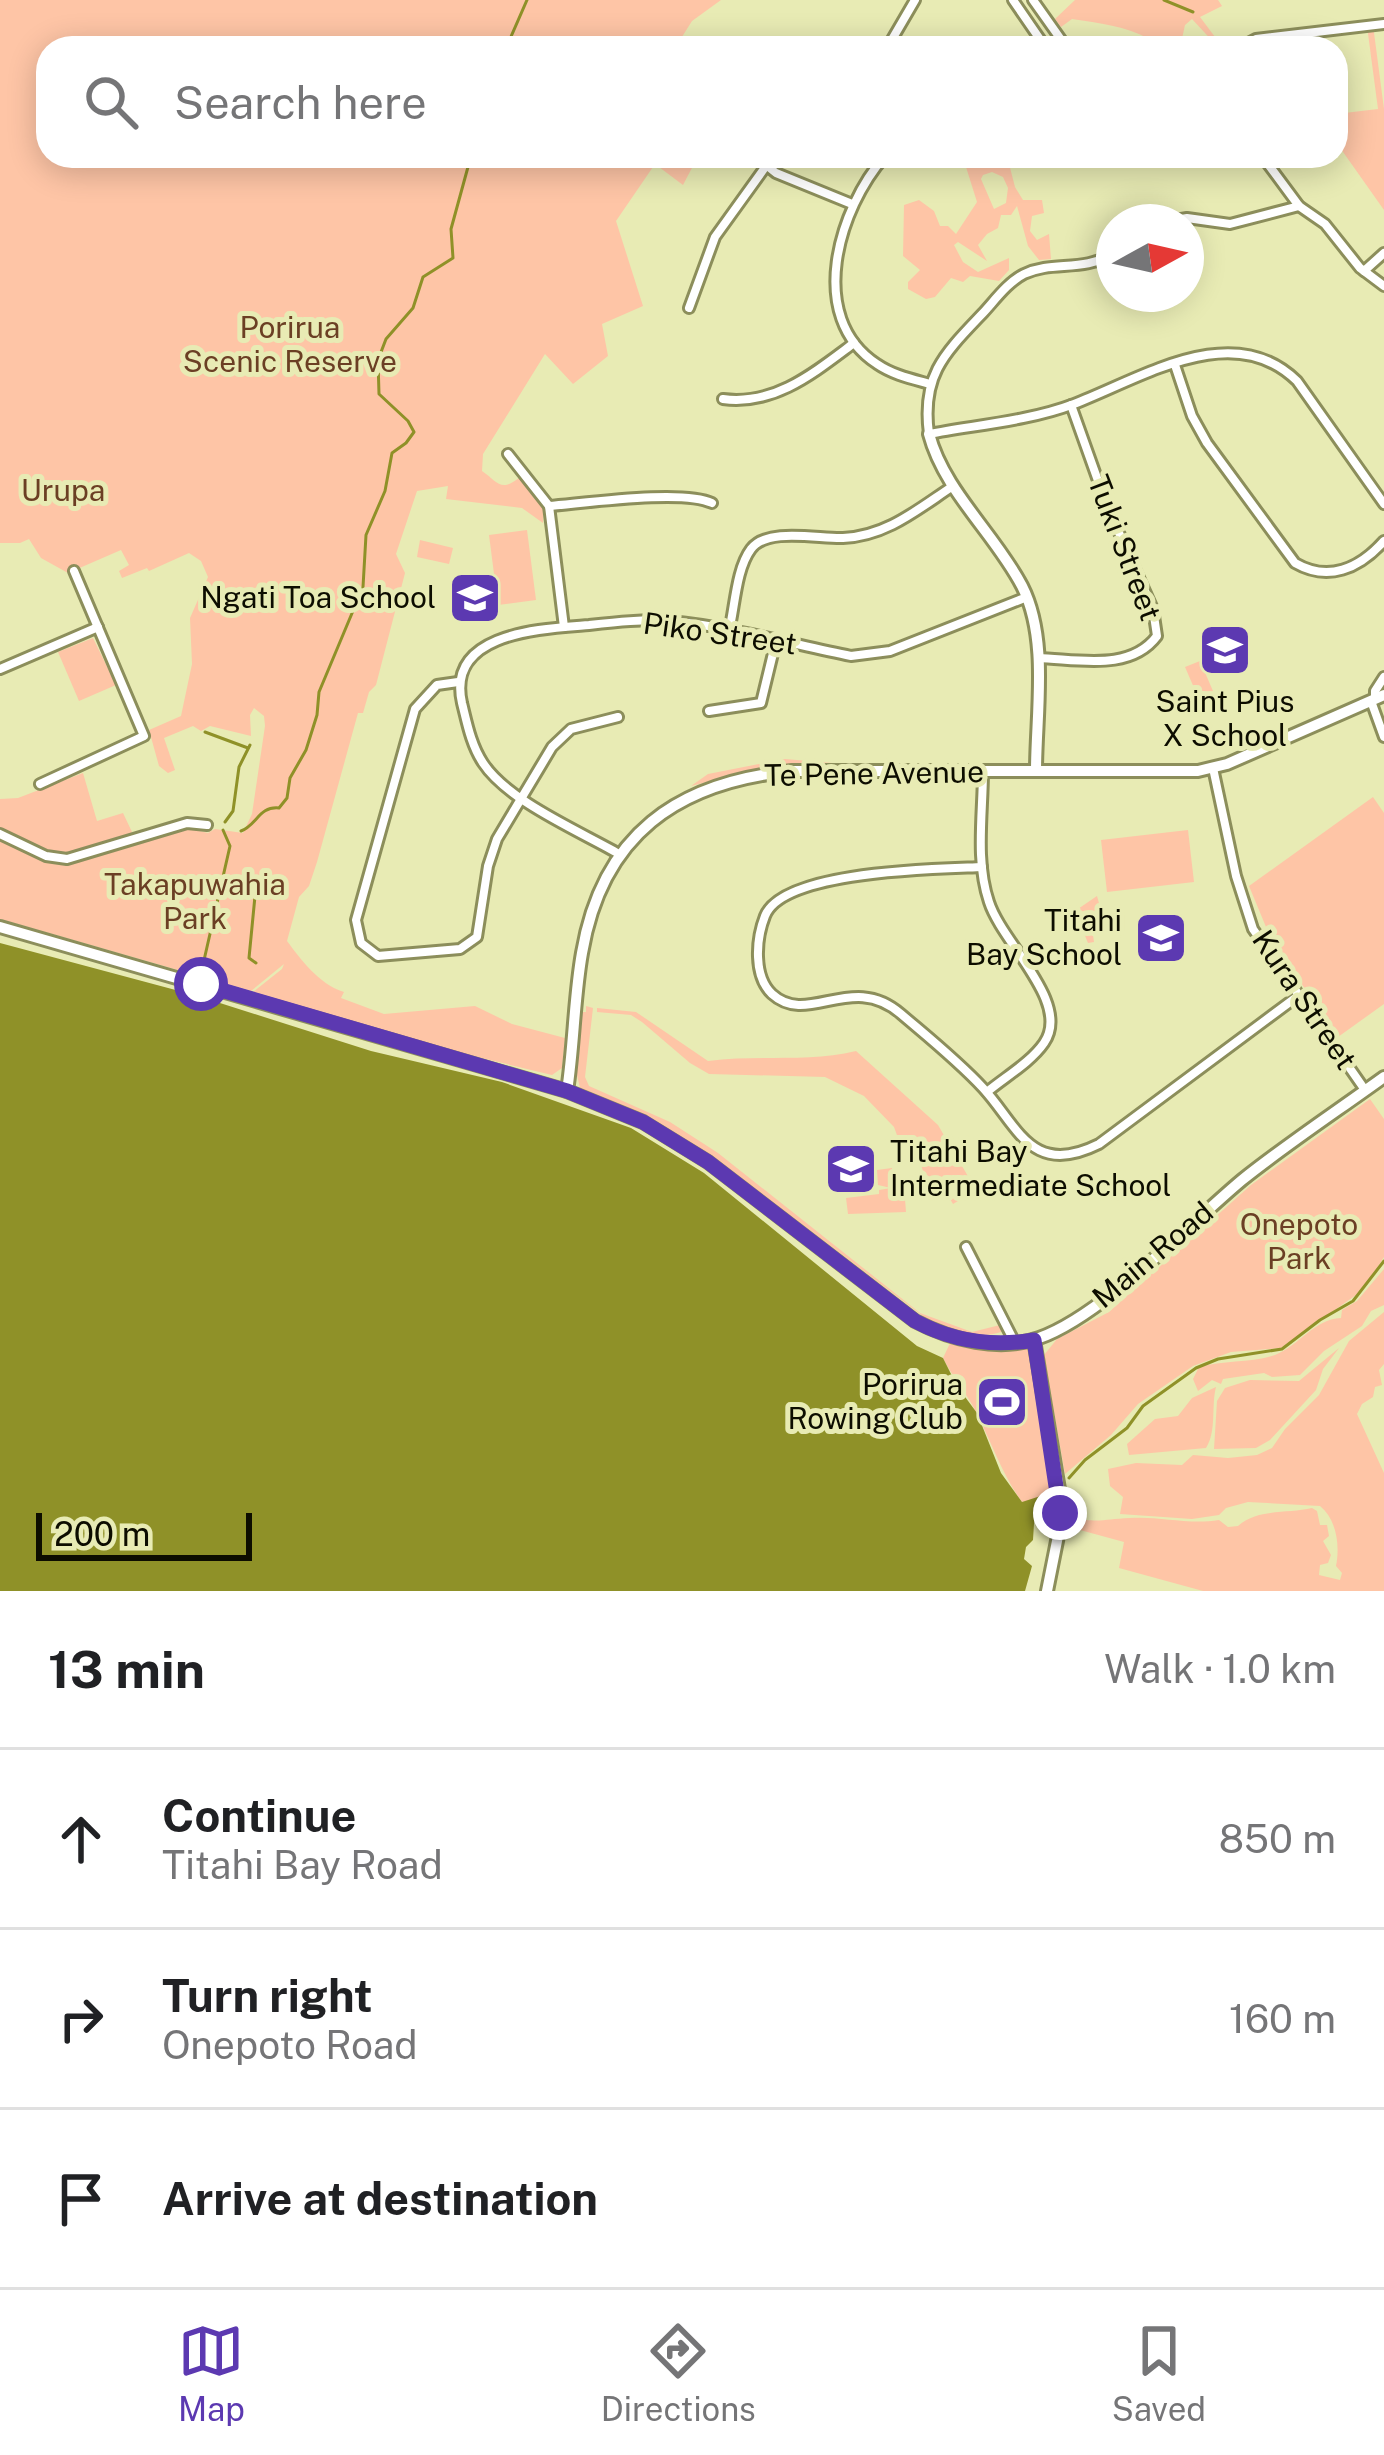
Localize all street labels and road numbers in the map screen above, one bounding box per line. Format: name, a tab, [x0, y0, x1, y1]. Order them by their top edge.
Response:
street label: Tuki Street	[1081, 470, 1169, 625]
street label: Piko Street	[641, 604, 799, 662]
street label: Te Pene Avenue	[764, 753, 984, 793]
street label: Kura Street	[1245, 923, 1364, 1076]
street label: Main Road	[1085, 1193, 1220, 1315]

